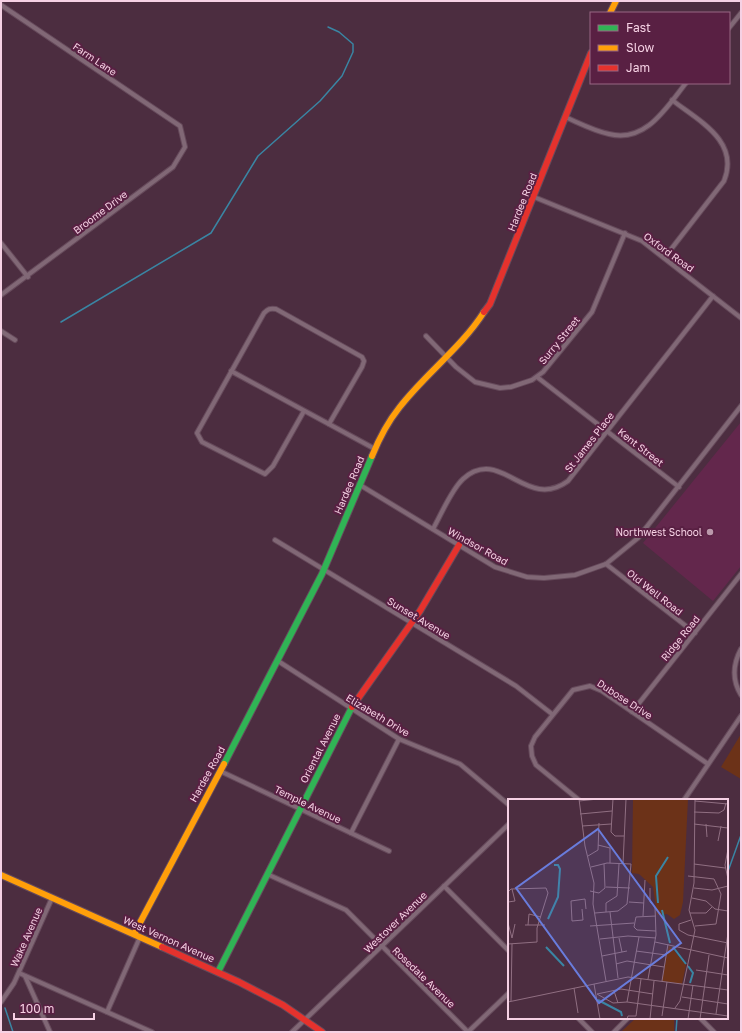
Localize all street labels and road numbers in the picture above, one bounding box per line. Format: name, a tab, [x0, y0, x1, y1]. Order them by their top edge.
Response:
street label: Farm Lane	[71, 40, 119, 78]
street label: Hardee Road	[505, 171, 539, 233]
street label: Broome Drive	[71, 188, 129, 236]
street label: Oxford Road	[641, 230, 697, 274]
street label: Surry Street	[536, 314, 582, 366]
street label: St James Place	[562, 409, 616, 474]
street label: Kent Street	[616, 425, 666, 469]
street label: Hardee Road	[331, 454, 367, 516]
street label: Windsor Road	[446, 525, 510, 567]
street label: Old Well Road	[625, 566, 685, 618]
street label: Sunset Avenue	[385, 594, 453, 642]
street label: Ridge Road	[658, 613, 702, 663]
street label: Dubose Drive	[595, 677, 655, 721]
street label: Elizabeth Drive	[344, 691, 412, 739]
street label: Oriental Avenue	[297, 711, 343, 785]
street label: Hardee Road	[187, 744, 227, 804]
street label: Temple Avenue	[273, 783, 344, 825]
street label: Westover Avenue	[361, 889, 429, 955]
street label: Wake Avenue	[8, 905, 45, 969]
street label: West Vernon Avenue	[121, 913, 217, 965]
street label: Rosedale Avenue	[390, 944, 458, 1010]

